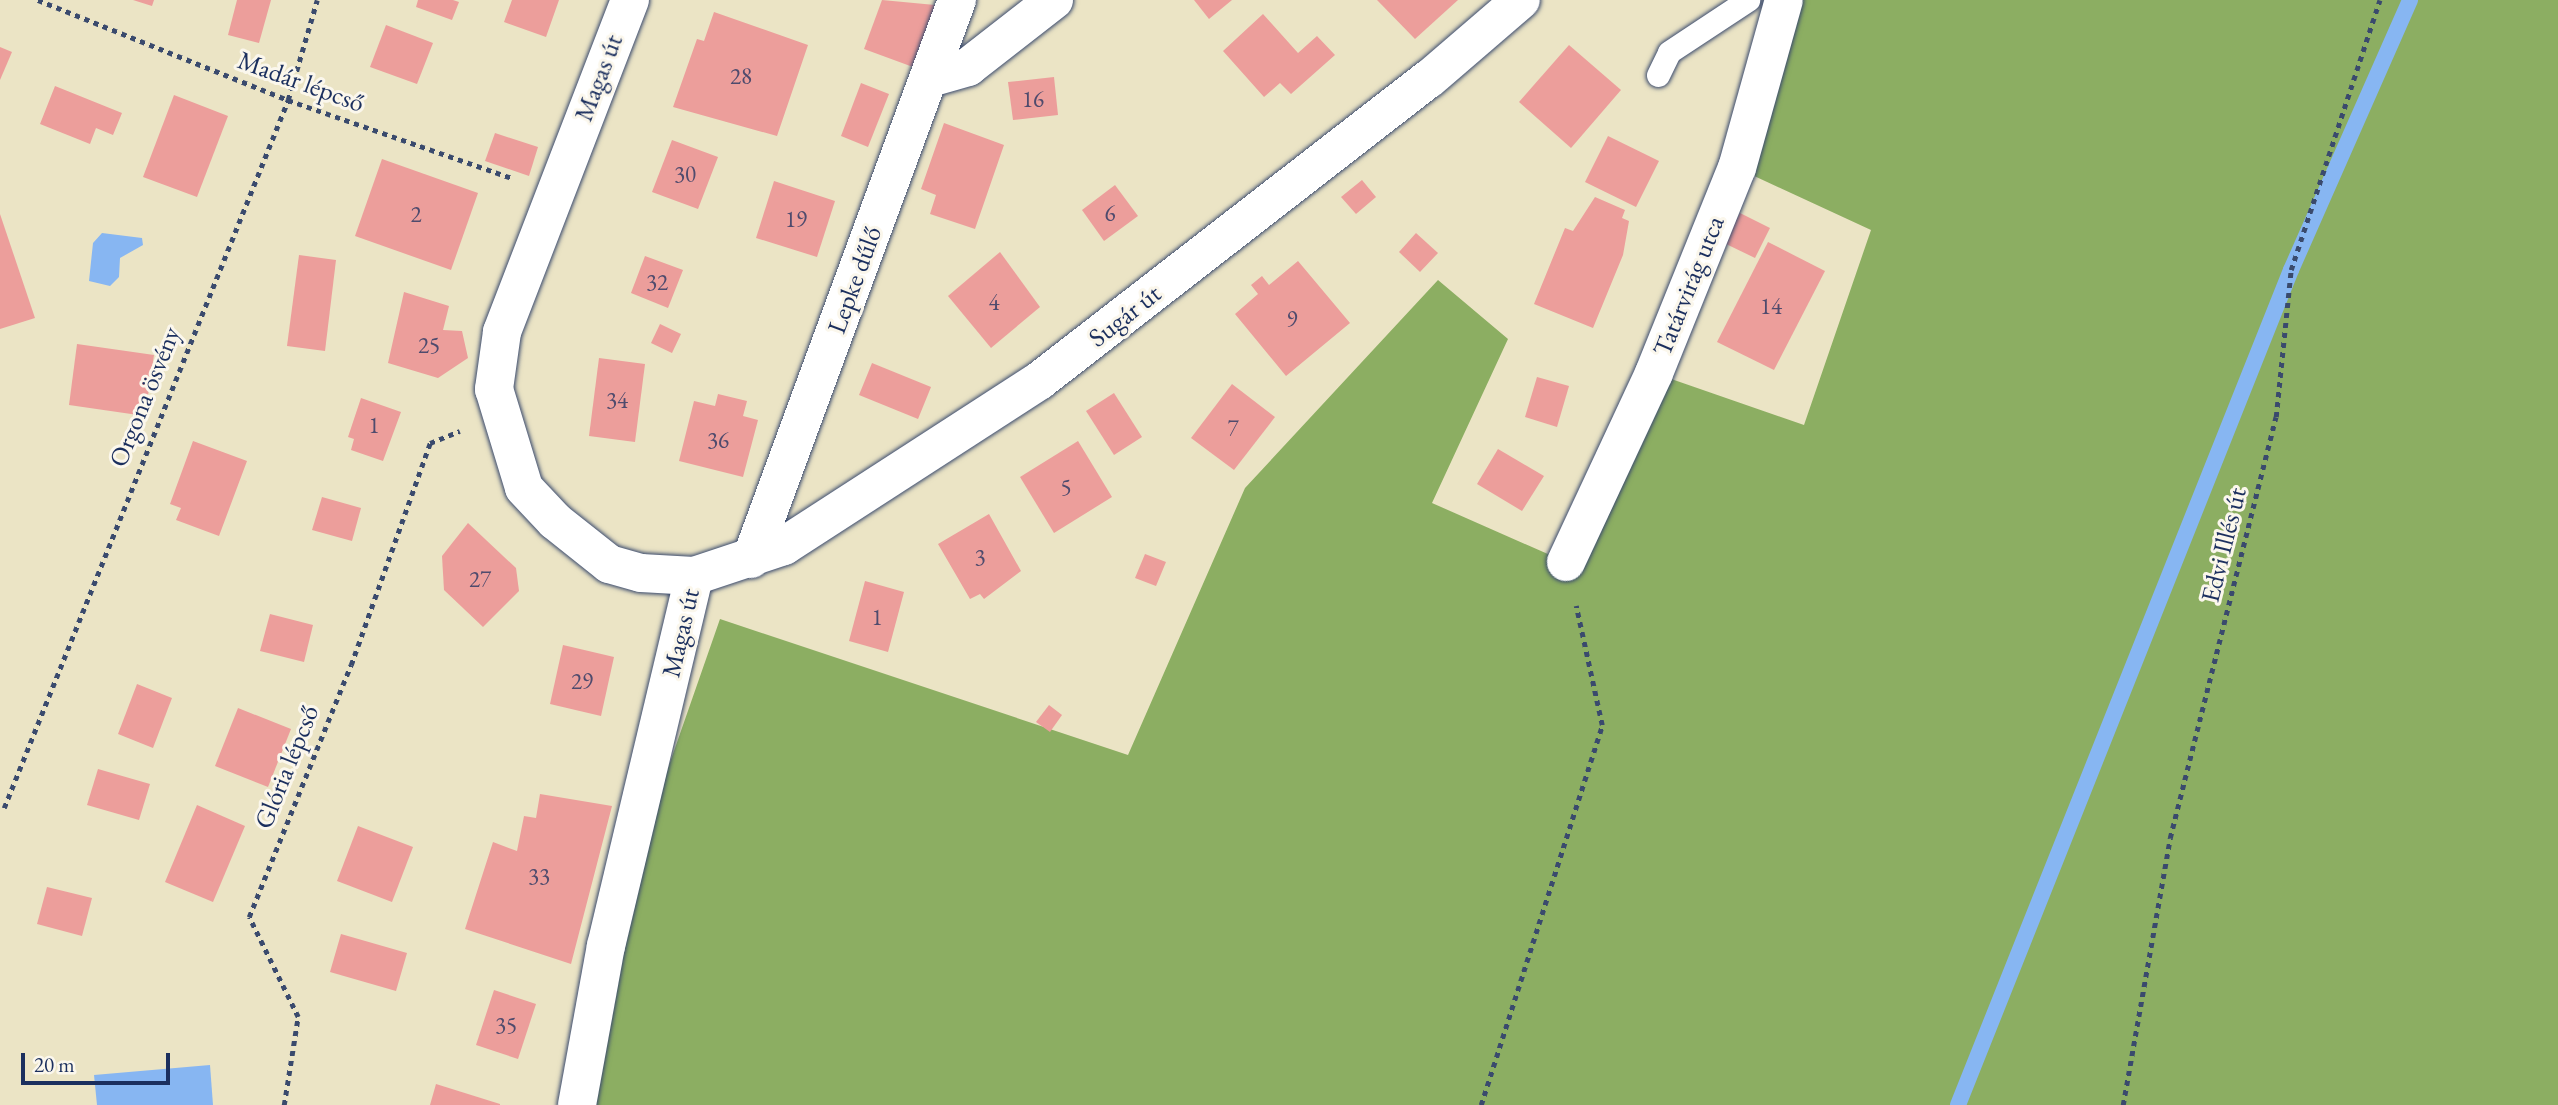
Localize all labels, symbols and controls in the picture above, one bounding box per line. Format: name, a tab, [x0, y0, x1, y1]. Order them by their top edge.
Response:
street label: Magas út	[568, 30, 630, 126]
street label: Madár lépcső	[233, 45, 369, 119]
house number: 28	[730, 62, 752, 90]
house number: 16	[1022, 85, 1044, 113]
house number: 30	[674, 160, 696, 188]
house number: 6	[1104, 199, 1116, 227]
house number: 2	[410, 200, 422, 228]
house number: 19	[785, 205, 807, 233]
street label: Tatárvirág utca	[1647, 212, 1731, 360]
street label: Lepke dűlő	[821, 222, 889, 338]
house number: 32	[646, 268, 668, 296]
street label: Sugár út	[1083, 278, 1167, 354]
house number: 4	[988, 288, 1000, 316]
house number: 14	[1760, 292, 1782, 320]
house number: 9	[1286, 305, 1298, 333]
street label: Orgona ösvény	[103, 322, 187, 472]
house number: 25	[418, 331, 440, 359]
house number: 34	[606, 386, 628, 414]
house number: 1	[368, 411, 380, 439]
house number: 7	[1227, 414, 1239, 442]
house number: 36	[707, 426, 729, 454]
house number: 5	[1060, 473, 1072, 501]
street label: Edvi Illés út	[2195, 484, 2253, 606]
house number: 3	[974, 543, 986, 571]
house number: 27	[469, 565, 491, 593]
street label: Magas út	[656, 585, 706, 681]
house number: 1	[871, 603, 883, 631]
house number: 29	[571, 667, 593, 695]
street label: Glória lépcső	[248, 701, 326, 833]
house number: 33	[528, 862, 550, 890]
house number: 35	[495, 1011, 517, 1039]
scale bar	[24, 1038, 173, 1082]
text: 20 m	[34, 1051, 75, 1078]

